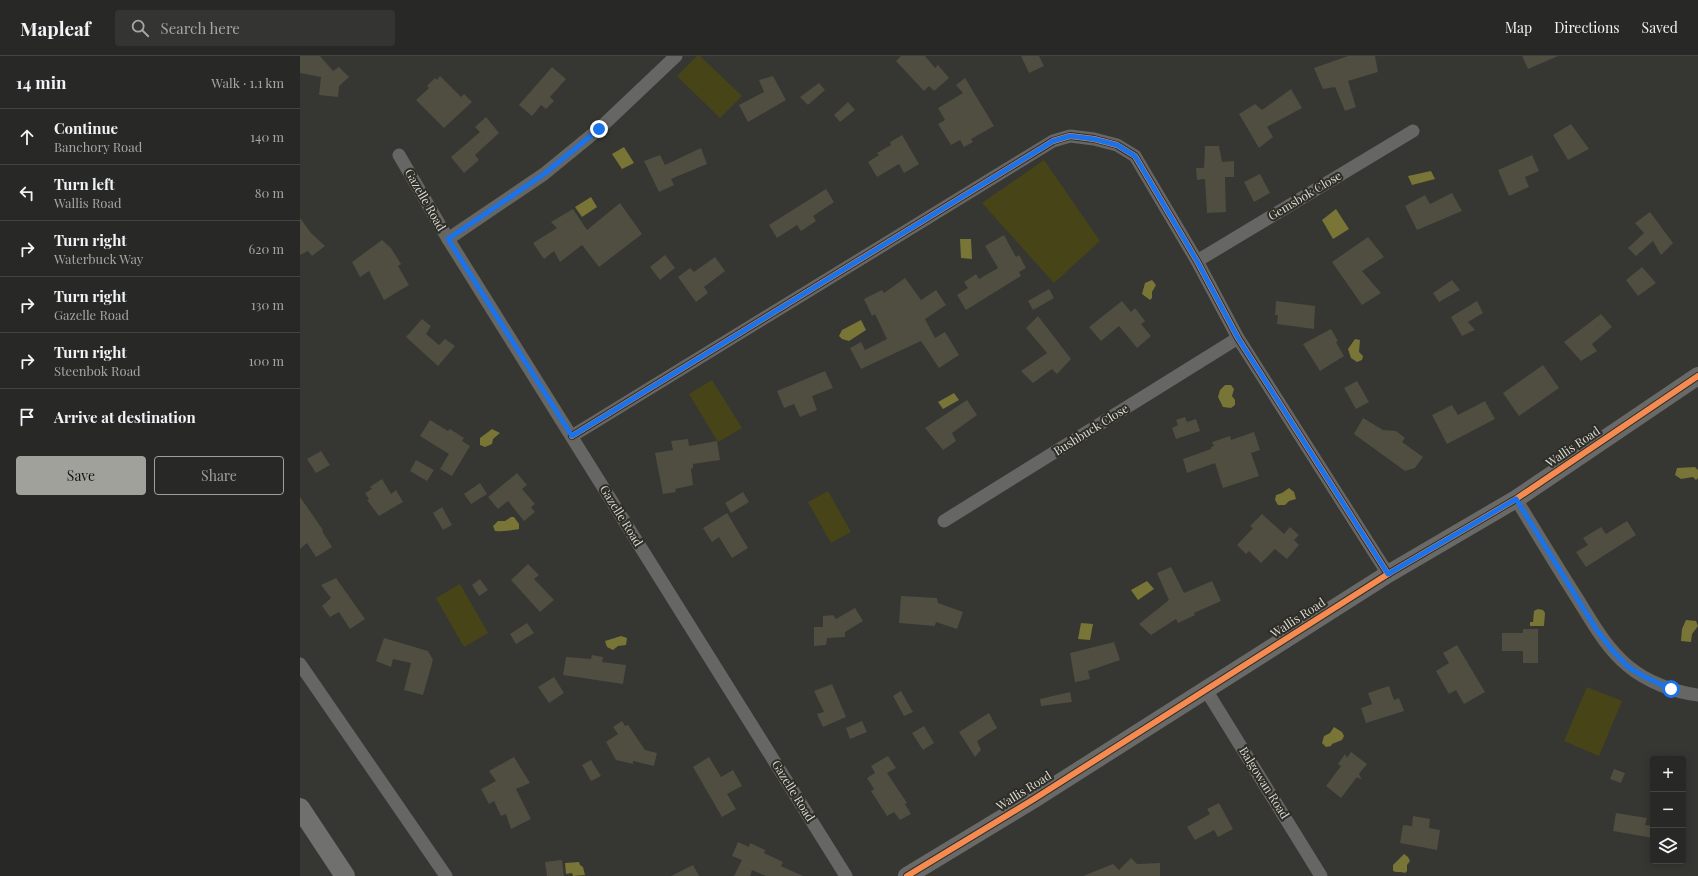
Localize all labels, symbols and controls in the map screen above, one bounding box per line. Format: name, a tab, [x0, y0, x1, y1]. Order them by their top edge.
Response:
search box	[115, 10, 395, 46]
text: Mapleaf	[20, 15, 91, 41]
icon: search	[129, 17, 151, 39]
text: Search here	[161, 18, 240, 38]
text: Map	[1505, 18, 1532, 37]
text: Directions	[1554, 18, 1620, 37]
text: Saved	[1642, 18, 1678, 37]
text: 14 min	[16, 71, 66, 93]
text: Walk · 1.1 km	[211, 74, 284, 91]
text: Continue	[54, 118, 118, 138]
route end	[590, 120, 608, 138]
icon: ahead	[16, 126, 38, 148]
text: 140 m	[250, 128, 284, 145]
text: Banchory Road	[54, 138, 142, 155]
street label: Gazelle Road	[402, 166, 450, 234]
street label: Gemsbok Close	[1265, 167, 1344, 223]
text: Turn left	[54, 174, 115, 194]
icon: left	[16, 182, 38, 204]
text: 80 m	[255, 184, 284, 201]
text: Wallis Road	[54, 194, 121, 211]
text: Turn right	[54, 230, 127, 250]
icon: right	[16, 238, 38, 260]
text: 620 m	[248, 240, 284, 257]
text: Waterbuck Way	[54, 250, 143, 267]
text: Turn right	[54, 286, 127, 306]
icon: right	[16, 294, 38, 316]
text: 130 m	[251, 296, 284, 313]
text: Gazelle Road	[54, 306, 129, 323]
text: Turn right	[54, 342, 127, 362]
icon: right	[16, 350, 38, 372]
text: 100 m	[249, 352, 284, 369]
text: Steenbok Road	[54, 362, 141, 379]
street label: Bushbuck Close	[1050, 400, 1131, 459]
icon: arrive	[16, 406, 38, 428]
text: Arrive at destination	[54, 407, 196, 427]
street label: Wallis Road	[1541, 422, 1603, 471]
button: Save	[16, 456, 146, 495]
button: Share	[154, 456, 284, 495]
street label: Gazelle Road	[597, 482, 647, 549]
street label: Wallis Road	[1266, 593, 1328, 641]
route start	[1662, 680, 1680, 698]
street label: Balgowan Road	[1236, 743, 1293, 822]
map controls	[1650, 756, 1686, 864]
button: +	[1650, 756, 1686, 792]
street label: Gazelle Road	[769, 757, 819, 824]
street label: Wallis Road	[992, 767, 1054, 814]
button: −	[1650, 792, 1686, 828]
button: layers	[1650, 828, 1686, 864]

